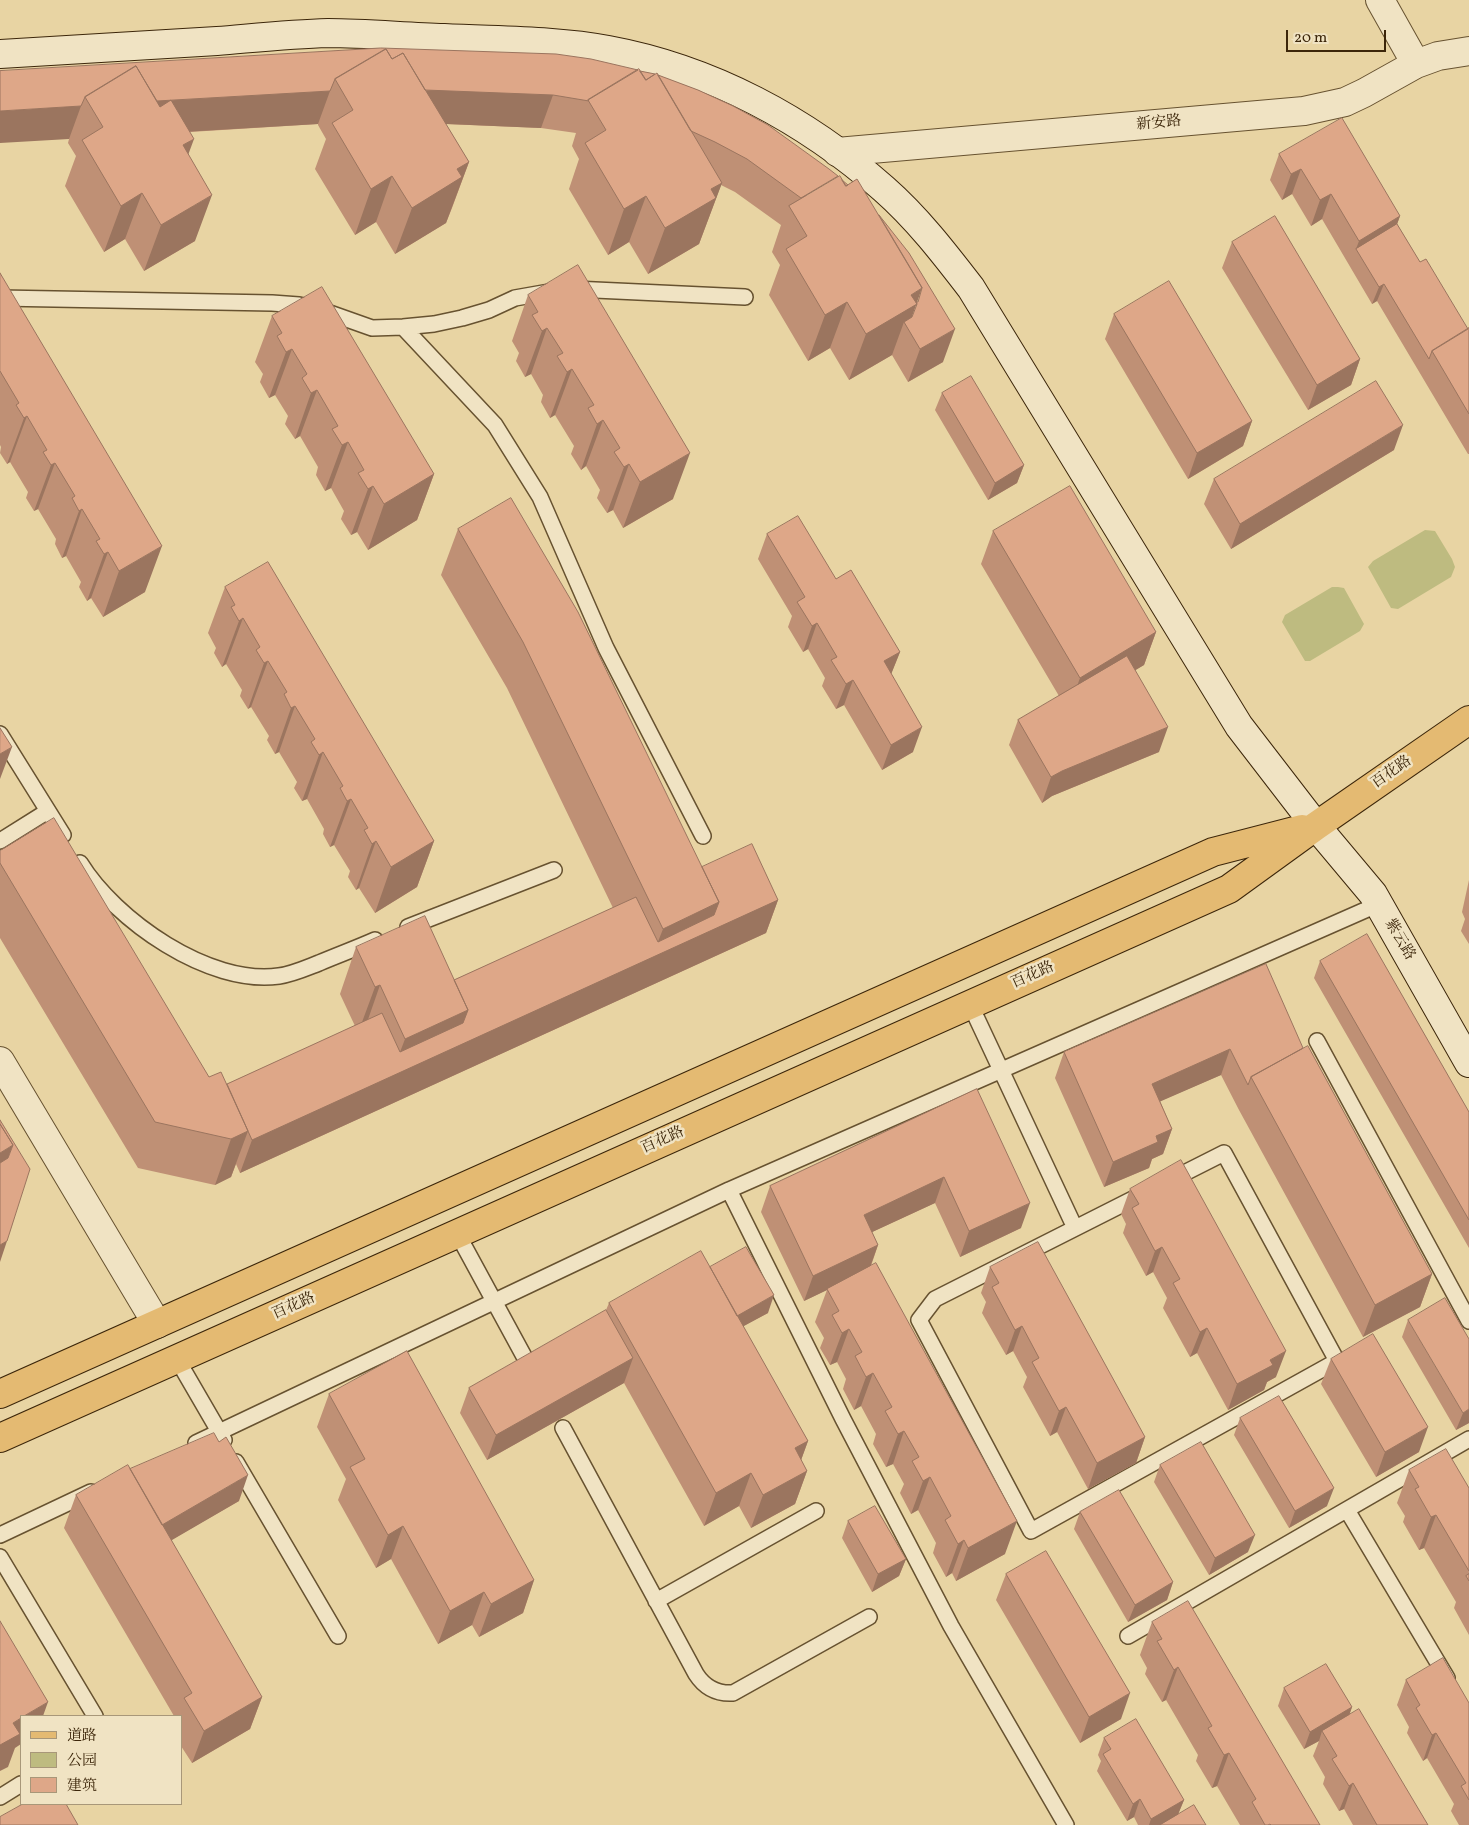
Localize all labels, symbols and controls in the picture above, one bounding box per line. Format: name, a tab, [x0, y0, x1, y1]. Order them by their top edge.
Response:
scale bar	[1289, 20, 1389, 52]
text: 20 m	[1294, 28, 1327, 49]
street label: 新安路	[1136, 113, 1182, 135]
street label: 百花路	[1368, 753, 1416, 793]
street label: 紫云路	[1380, 916, 1418, 964]
street label: 百花路	[1009, 959, 1057, 993]
street label: 百花路	[639, 1124, 687, 1158]
street label: 百花路	[270, 1290, 318, 1324]
legend	[20, 1715, 182, 1805]
text: 道路	[67, 1726, 97, 1747]
text: 公园	[67, 1751, 97, 1772]
text: 建筑	[67, 1776, 97, 1797]

